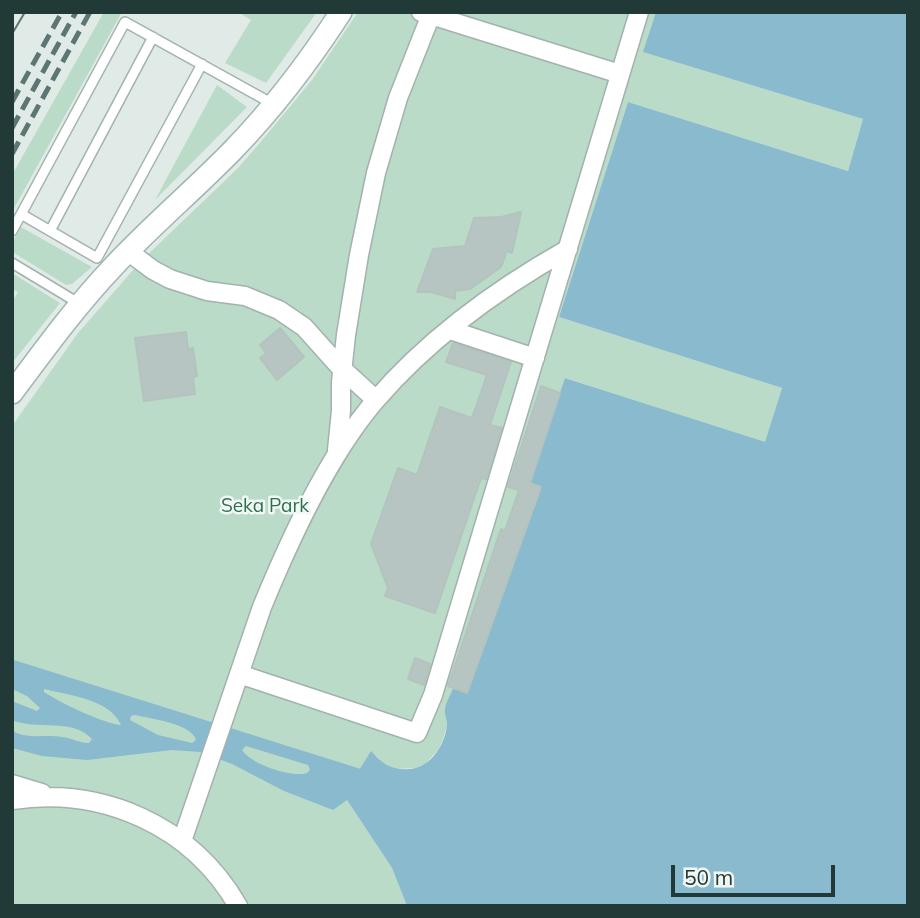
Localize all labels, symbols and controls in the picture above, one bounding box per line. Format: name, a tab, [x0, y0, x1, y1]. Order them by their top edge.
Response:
park label: Seka Park	[221, 495, 309, 517]
scale bar	[675, 852, 839, 896]
text: 50 m	[684, 864, 733, 890]

